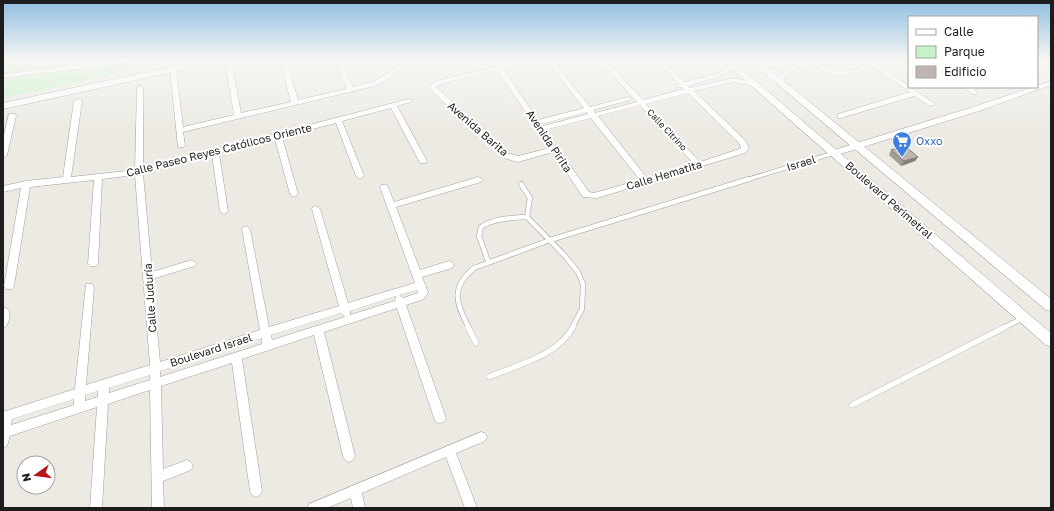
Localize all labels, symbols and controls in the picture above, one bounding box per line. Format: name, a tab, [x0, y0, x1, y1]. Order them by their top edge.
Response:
legend	[908, 16, 1038, 88]
text: Calle	[944, 24, 974, 39]
text: Parque	[944, 44, 985, 59]
text: Edificio	[944, 64, 986, 79]
street label: Avenida Barita	[445, 99, 511, 158]
street label: Calle Citrino	[645, 106, 690, 153]
street label: Avenida Pirita	[524, 107, 575, 174]
street label: Calle Paseo Reyes Católicos Oriente	[125, 120, 313, 179]
supermarket icon: Oxxo	[891, 130, 913, 158]
place label: Oxxo	[916, 134, 943, 147]
street label: Israel	[785, 152, 817, 173]
street label: Calle Hematita	[625, 157, 703, 192]
street label: Boulevard Perimetral	[843, 158, 936, 241]
street label: Calle Juduría	[141, 263, 158, 333]
street label: Boulevard Israel	[168, 330, 254, 369]
north arrow	[16, 455, 56, 495]
text: N	[18, 472, 33, 483]

